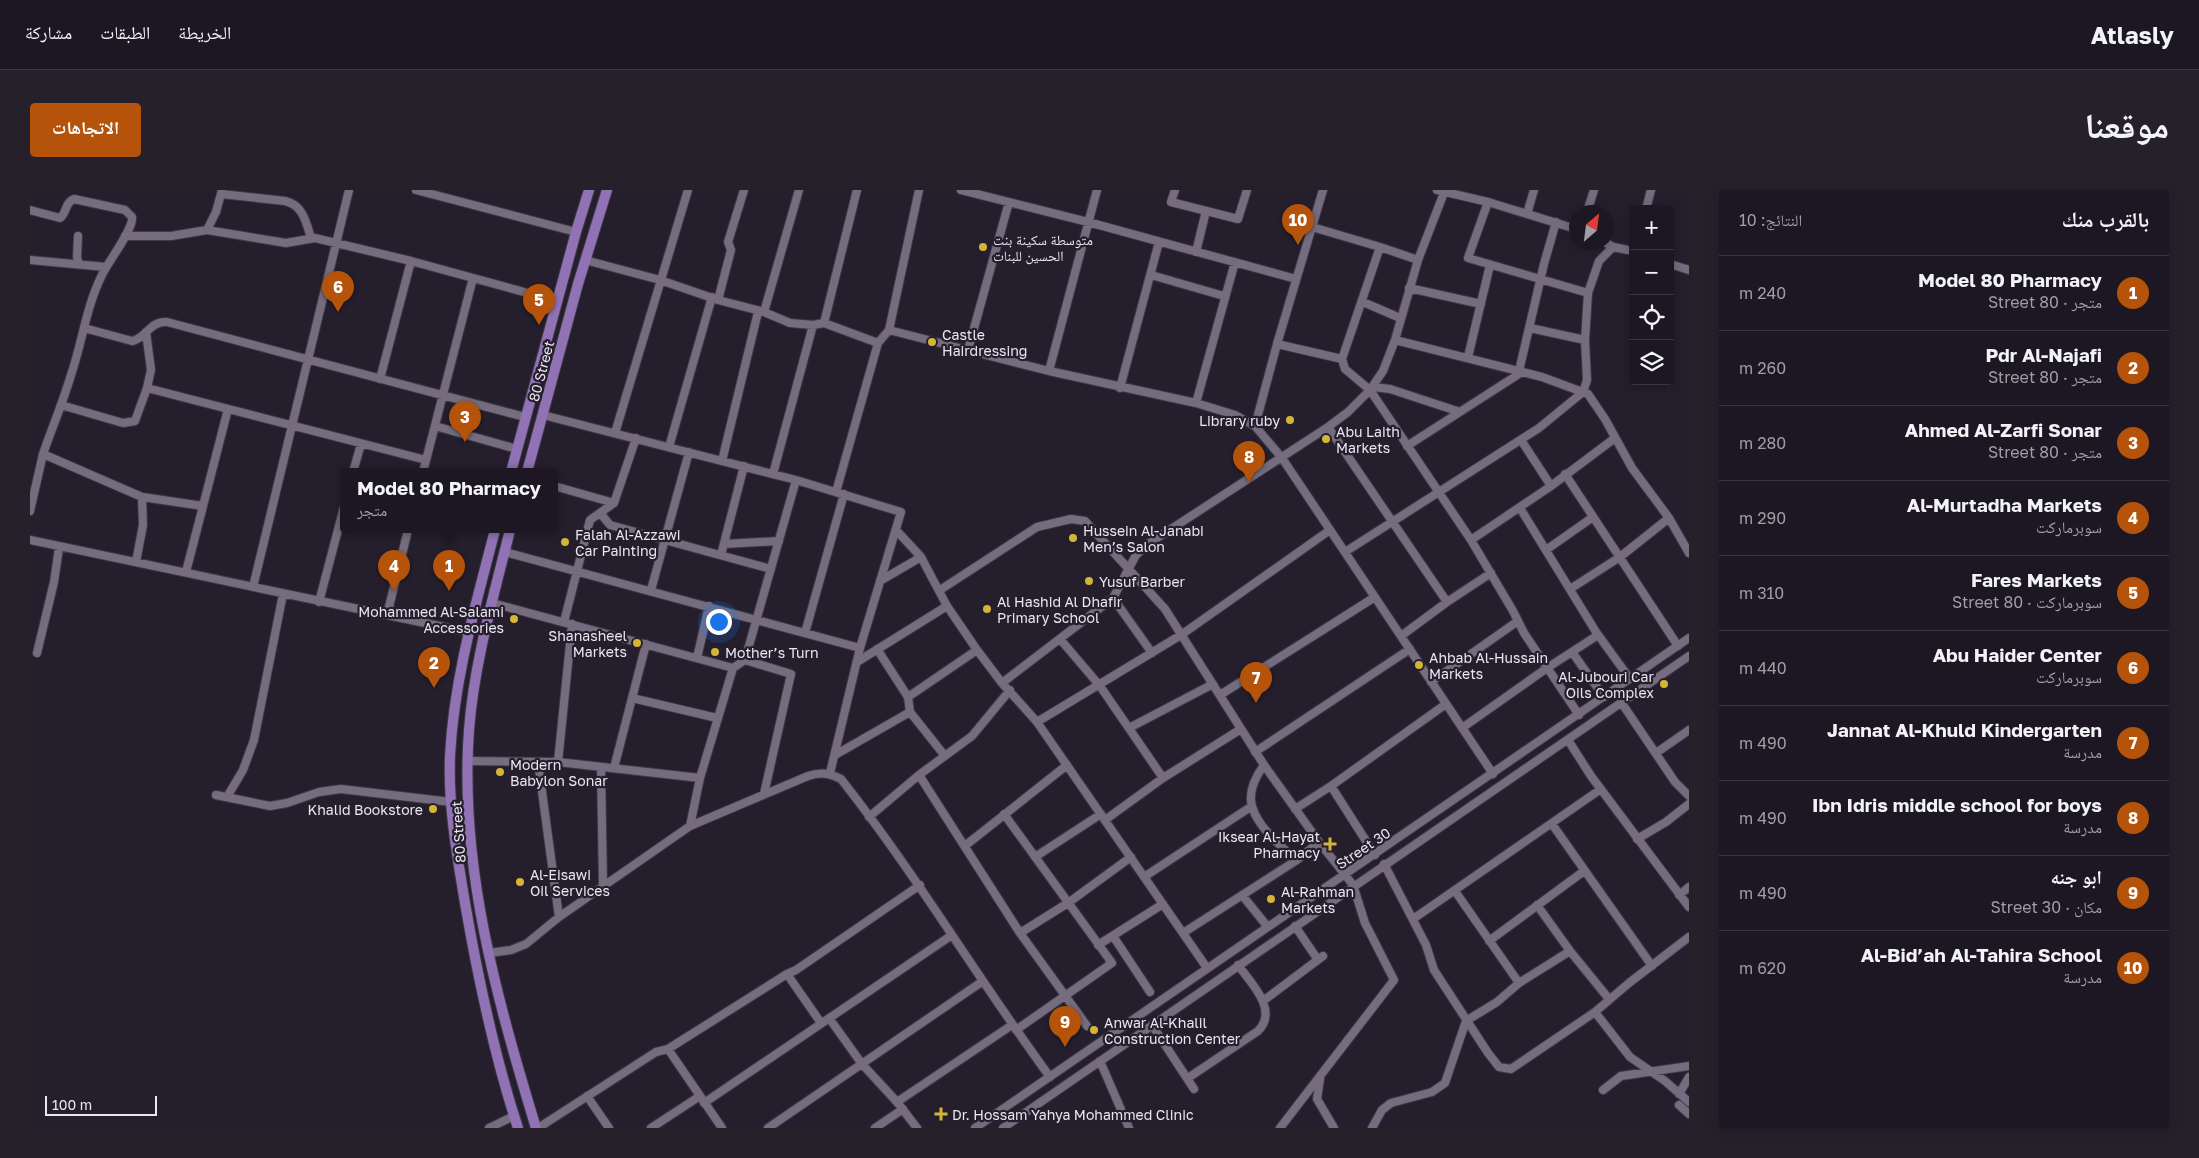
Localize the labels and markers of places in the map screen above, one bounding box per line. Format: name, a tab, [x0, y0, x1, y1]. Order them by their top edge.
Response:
pin: 10	[1282, 204, 1314, 245]
place label: متوسطة سكينة بنت الحسين للبنات	[993, 231, 1093, 265]
marker: متوسطة سكينة بنت الحسين للبنات	[977, 241, 989, 253]
pin: 6	[322, 271, 354, 312]
pin: 5	[523, 284, 555, 325]
place label: Castle Hairdressing	[942, 326, 1027, 359]
marker: Castle Hairdressing	[926, 336, 938, 348]
pin: 3	[449, 401, 481, 442]
place label: Library ruby	[1199, 412, 1280, 429]
marker: Library ruby	[1284, 414, 1296, 426]
place label: Abu Laith Markets	[1336, 423, 1400, 456]
marker: Abu Laith Markets	[1320, 433, 1332, 445]
pin: 8	[1233, 441, 1265, 482]
place label: Hussein Al-Janabi Men’s Salon	[1083, 522, 1204, 555]
place label: Falah Al-Azzawi Car Painting	[575, 526, 681, 559]
marker: Hussein Al-Janabi Men’s Salon	[1067, 532, 1079, 544]
marker: Falah Al-Azzawi Car Painting	[559, 536, 571, 548]
pin: 4	[378, 550, 410, 591]
pin: 1	[433, 550, 465, 591]
place label: Yusuf Barber	[1099, 573, 1186, 590]
marker: Yusuf Barber	[1083, 575, 1095, 587]
place label: Al Hashid Al Dhafir Primary School	[997, 593, 1123, 626]
place label: Mohammed Al-Salami Accessories	[358, 603, 504, 636]
marker: Al Hashid Al Dhafir Primary School	[981, 603, 993, 615]
marker: Mohammed Al-Salami Accessories	[508, 613, 520, 625]
place label: Shanasheel Markets	[548, 627, 627, 660]
marker: Shanasheel Markets	[631, 637, 643, 649]
place label: Mother’s Turn	[725, 644, 819, 661]
marker: Mother’s Turn	[709, 646, 721, 658]
pin: 2	[418, 647, 450, 688]
place label: Ahbab Al-Hussain Markets	[1429, 649, 1548, 682]
marker: Ahbab Al-Hussain Markets	[1413, 659, 1425, 671]
pin: 7	[1240, 662, 1272, 703]
place label: Al-Jubouri Car Oils Complex	[1558, 668, 1655, 701]
marker: Al-Jubouri Car Oils Complex	[1658, 678, 1670, 690]
place label: Modern Babylon Sonar	[510, 756, 608, 789]
marker: Modern Babylon Sonar	[494, 766, 506, 778]
place label: Khalid Bookstore	[308, 801, 423, 818]
marker: Khalid Bookstore	[427, 803, 439, 815]
place label: Iksear Al-Hayat Pharmacy	[1218, 828, 1320, 861]
marker: Iksear Al-Hayat Pharmacy	[1324, 838, 1336, 850]
place label: Al-Eisawi Oil Services	[530, 866, 610, 899]
marker: Al-Eisawi Oil Services	[514, 876, 526, 888]
place label: Al-Rahman Markets	[1281, 883, 1354, 916]
marker: Al-Rahman Markets	[1265, 893, 1277, 905]
pin: 9	[1049, 1006, 1081, 1047]
place label: Anwar Al-Khalil Construction Center	[1104, 1014, 1241, 1047]
marker: Anwar Al-Khalil Construction Center	[1088, 1024, 1100, 1036]
place label: Dr. Hossam Yahya Mohammed Clinic	[952, 1106, 1194, 1123]
marker: Dr. Hossam Yahya Mohammed Clinic	[934, 1107, 948, 1121]

